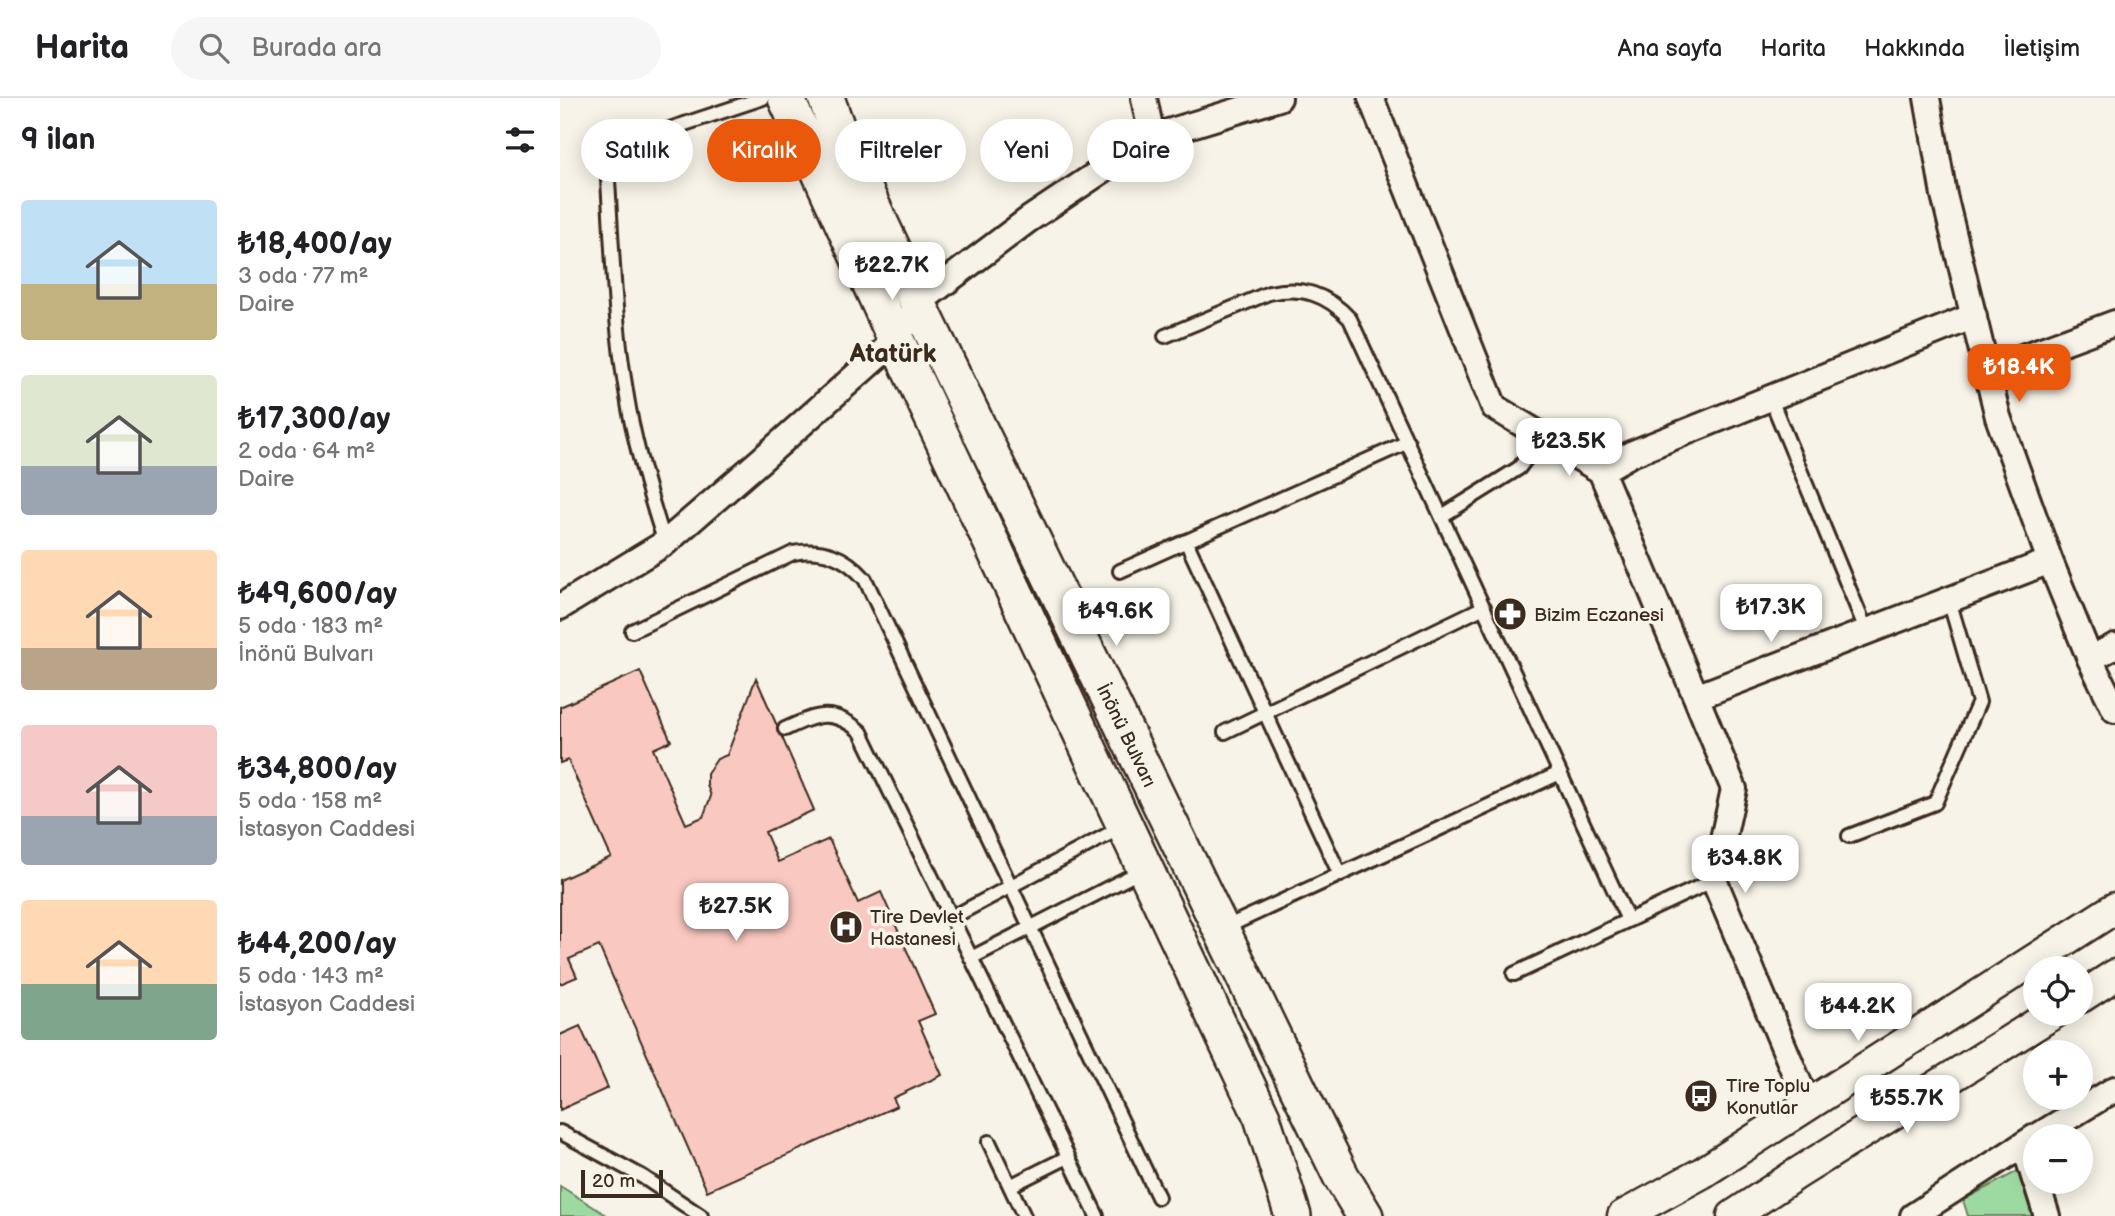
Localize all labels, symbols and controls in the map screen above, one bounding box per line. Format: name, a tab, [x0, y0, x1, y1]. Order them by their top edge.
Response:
search box	[171, 17, 661, 80]
text: Harita	[35, 28, 129, 68]
icon: search	[195, 29, 233, 67]
text: Burada ara	[251, 33, 382, 64]
text: Ana sayfa	[1618, 34, 1722, 63]
text: Harita	[1760, 34, 1826, 63]
text: Hakkında	[1864, 34, 1965, 63]
text: İletişim	[2003, 34, 2080, 63]
chip: Satılık	[581, 119, 693, 182]
chip: Kiralık	[707, 119, 821, 182]
chip: Filtreler	[835, 119, 966, 182]
chip: Yeni	[980, 119, 1073, 182]
chip: Daire	[1087, 119, 1194, 182]
icon: filters	[501, 121, 539, 159]
text: 9 ilan	[21, 122, 96, 158]
text: ₺18,400/ay	[238, 226, 392, 262]
icon: home	[77, 228, 161, 312]
pin: ₺22.7K	[835, 242, 949, 302]
text: ₺22.7K	[855, 251, 929, 279]
text: 3 oda · 77 m²	[238, 262, 368, 290]
text: Daire	[238, 290, 294, 318]
district label: Atatürk	[849, 339, 937, 370]
pin: ₺18.4K	[1962, 344, 2076, 404]
text: ₺18.4K	[1984, 353, 2054, 381]
text: ₺17,300/ay	[238, 401, 390, 437]
icon: home	[77, 403, 161, 487]
pin: ₺23.5K	[1512, 418, 1626, 478]
text: ₺23.5K	[1532, 427, 1606, 455]
text: 2 oda · 64 m²	[238, 437, 375, 465]
text: Daire	[238, 465, 294, 493]
text: ₺49,600/ay	[238, 576, 397, 612]
icon: home	[77, 578, 161, 662]
pin: ₺17.3K	[1714, 584, 1828, 644]
pin: ₺49.6K	[1059, 588, 1173, 648]
text: ₺17.3K	[1736, 593, 1806, 621]
pharmacy icon: Bizim Eczanesi	[1491, 595, 1529, 633]
text: ₺49.6K	[1079, 597, 1153, 625]
place label: Bizim Eczanesi	[1534, 604, 1664, 627]
text: 5 oda · 183 m²	[238, 612, 383, 640]
text: İnönü Bulvarı	[238, 640, 374, 668]
street label: İnönü Bulvarı	[1091, 680, 1161, 791]
text: ₺34,800/ay	[238, 751, 397, 787]
icon: home	[77, 753, 161, 837]
text: 5 oda · 158 m²	[238, 787, 382, 815]
text: İstasyon Caddesi	[238, 815, 415, 843]
pin: ₺34.8K	[1688, 836, 1802, 895]
text: ₺34.8K	[1708, 844, 1782, 872]
pin: ₺27.5K	[679, 884, 793, 943]
text: ₺27.5K	[699, 892, 773, 920]
place label: Tire Devlet Hastanesi	[870, 906, 964, 951]
hospital icon: Tire Devlet Hastanesi	[827, 908, 865, 946]
text: ₺44,200/ay	[238, 926, 396, 962]
icon: home	[77, 928, 161, 1012]
map controls	[2023, 956, 2093, 1194]
button: locate	[2023, 956, 2093, 1026]
text: 5 oda · 143 m²	[238, 962, 384, 990]
pin: ₺44.2K	[1801, 984, 1915, 1043]
text: İstasyon Caddesi	[238, 990, 415, 1018]
text: ₺44.2K	[1821, 992, 1895, 1020]
button: +	[2023, 1040, 2093, 1110]
place label: Tire Toplu Konutlar	[1726, 1075, 1810, 1120]
pin: ₺55.7K	[1850, 1076, 1964, 1135]
bus stop icon: Tire Toplu Konutlar	[1682, 1077, 1720, 1115]
text: ₺55.7K	[1870, 1084, 1944, 1112]
button: −	[2023, 1124, 2093, 1194]
scale bar	[581, 1167, 663, 1199]
text: 20 m	[592, 1170, 635, 1193]

